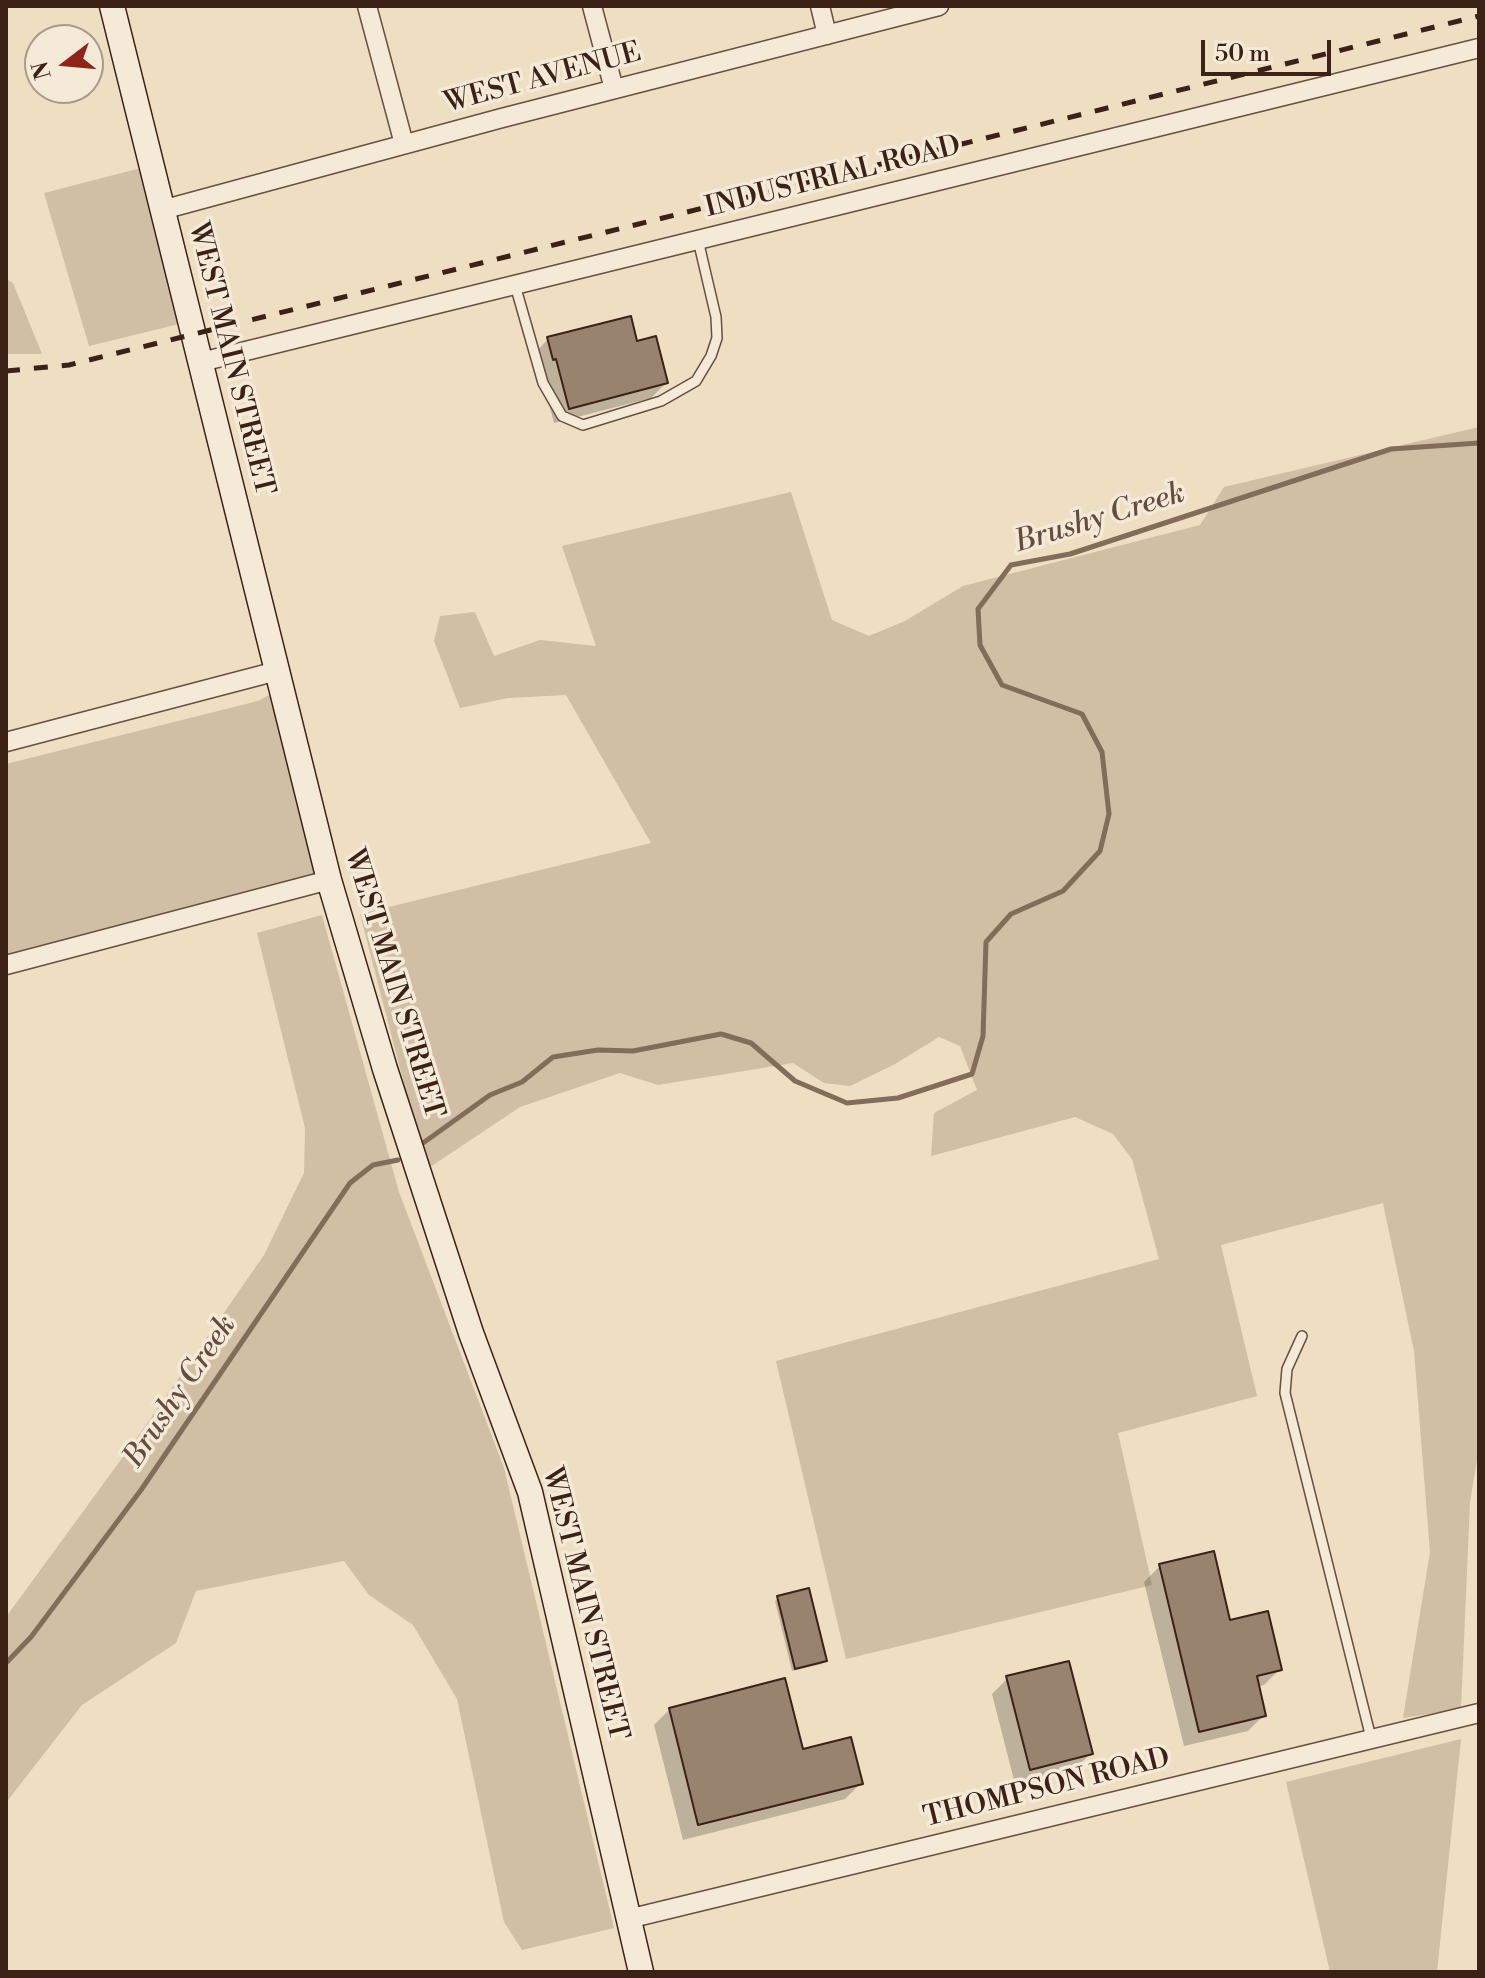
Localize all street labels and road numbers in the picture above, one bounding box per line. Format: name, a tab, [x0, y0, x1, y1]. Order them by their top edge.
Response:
street label: WEST AVENUE	[441, 37, 645, 121]
street label: INDUSTRIAL ROAD	[702, 130, 964, 226]
street label: WEST MAIN STREET	[180, 219, 280, 499]
street label: WEST MAIN STREET	[336, 845, 450, 1123]
street label: WEST MAIN STREET	[534, 1464, 634, 1744]
street label: THOMPSON ROAD	[920, 1742, 1174, 1836]

